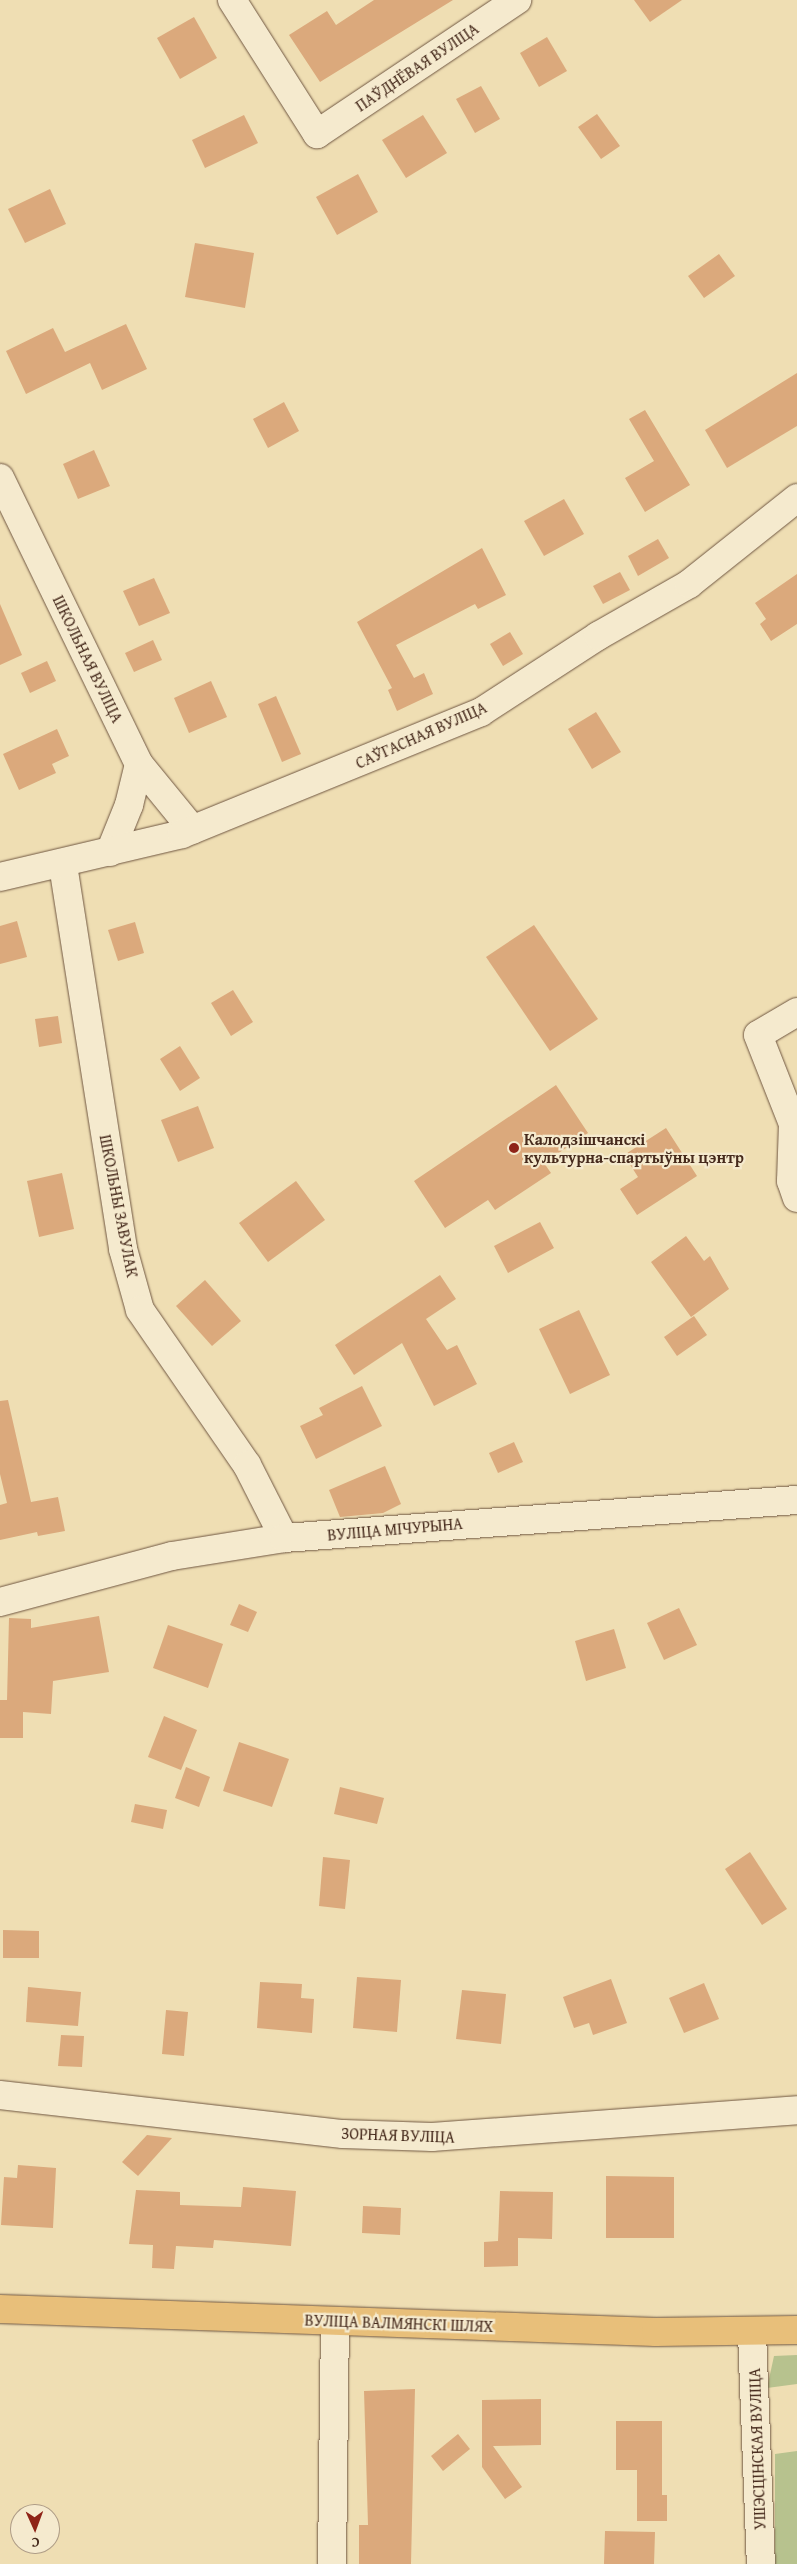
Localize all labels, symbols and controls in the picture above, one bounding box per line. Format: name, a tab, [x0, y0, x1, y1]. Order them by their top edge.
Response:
street label: ПАЎДНЁВАЯ ВУЛІЦА	[352, 19, 482, 115]
street label: ШКОЛЬНАЯ ВУЛІЦА	[49, 592, 127, 726]
street label: САЎГАСНАЯ ВУЛІЦА	[352, 697, 490, 773]
place label: Калодзішчанскі культурна-спартыўны цэнтр	[524, 1129, 744, 1167]
street label: ШКОЛЬНЫ ЗАВУЛАК	[96, 1133, 142, 1279]
marker: Калодзішчанскі культурна-спартыўны цэнтр	[508, 1142, 520, 1154]
street label: ВУЛІЦА МІЧУРЫНА	[327, 1514, 463, 1544]
street label: ЗОРНАЯ ВУЛІЦА	[341, 2123, 455, 2147]
street label: ВУЛІЦА ВАЛМЯНСКІ ШЛЯХ	[304, 2310, 494, 2336]
street label: УШЭСЦІНСКАЯ ВУЛІЦА	[745, 2368, 769, 2530]
north arrow	[10, 2504, 60, 2554]
text: С	[31, 2533, 40, 2553]

